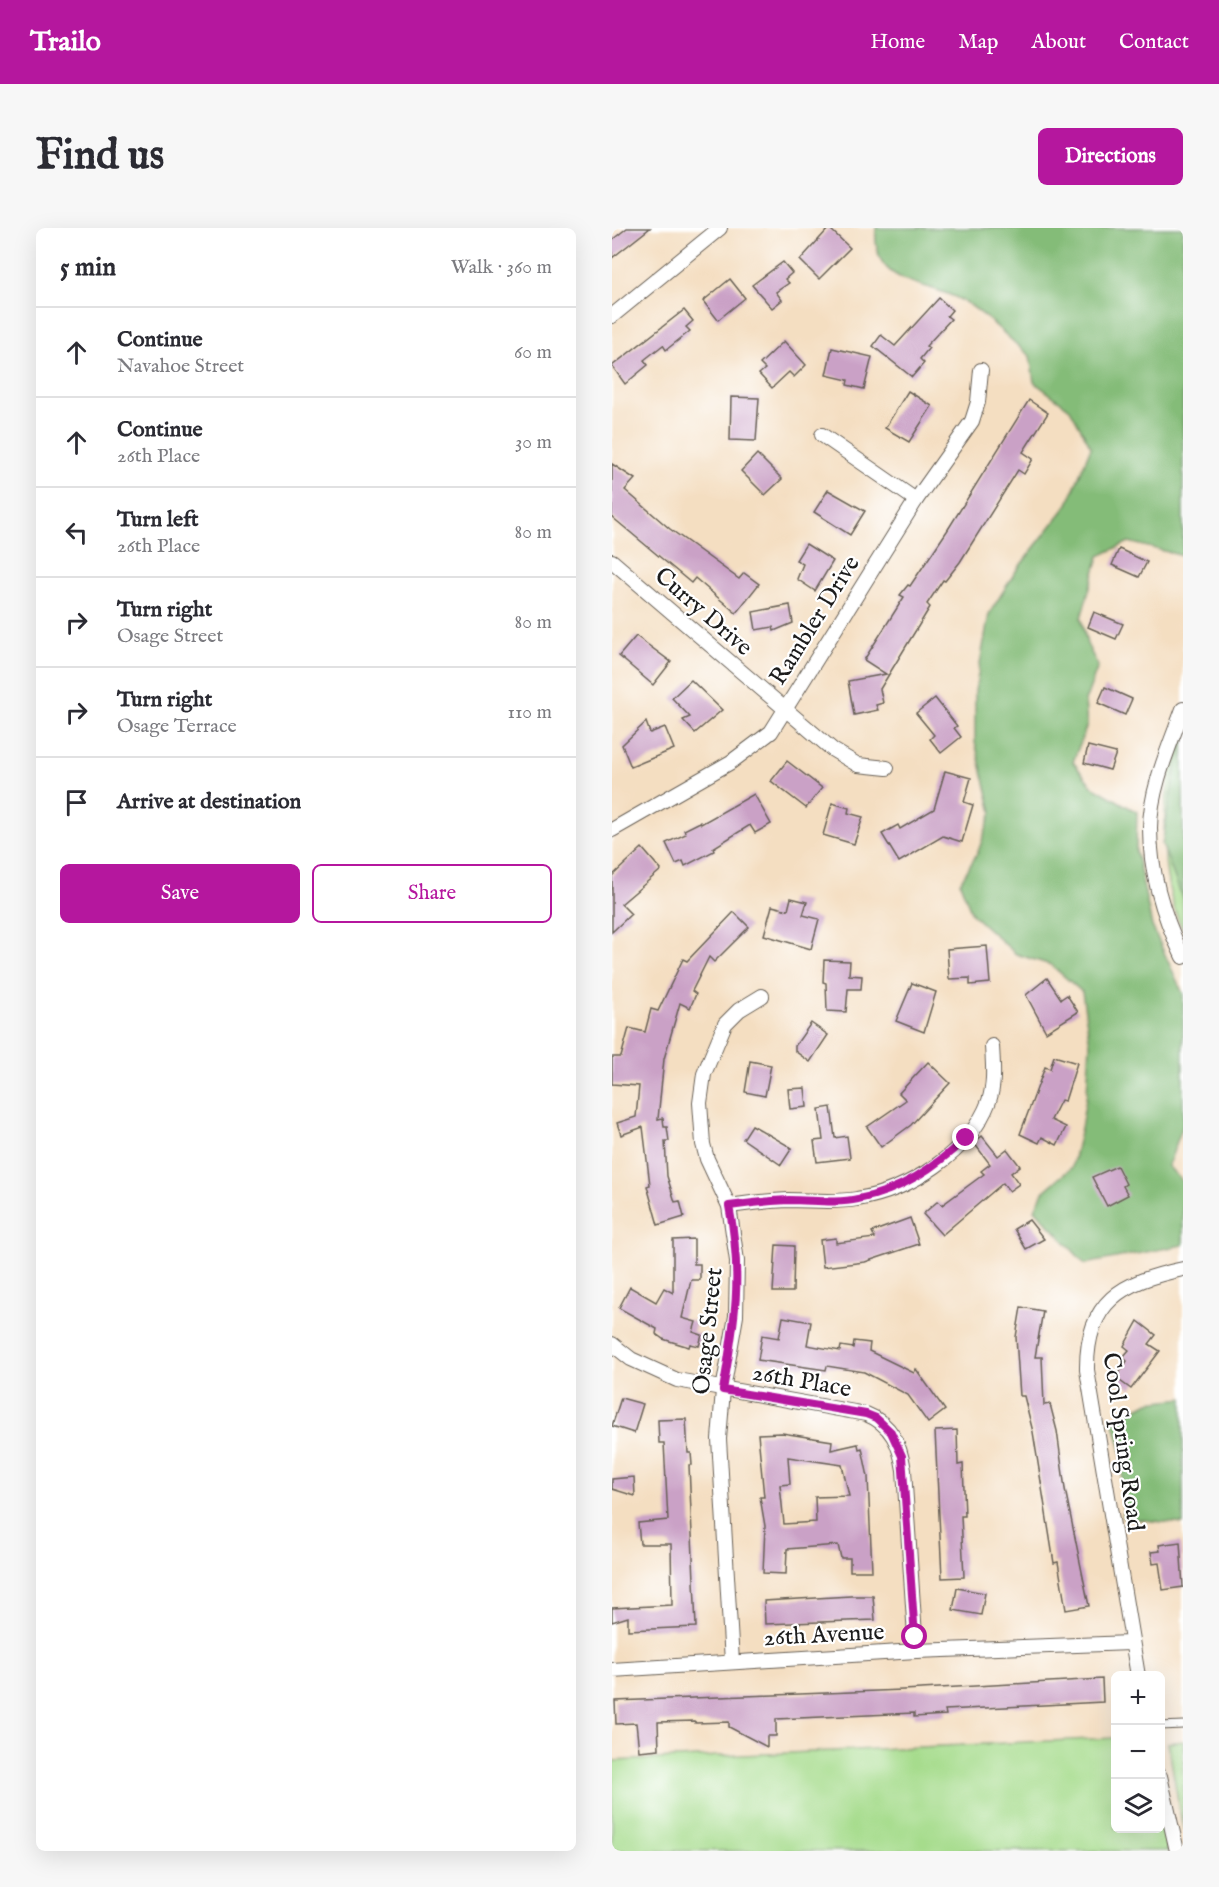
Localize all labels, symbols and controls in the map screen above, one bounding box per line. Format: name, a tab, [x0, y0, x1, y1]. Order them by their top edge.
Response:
text: Trailo	[30, 25, 101, 60]
text: Home	[870, 29, 925, 56]
text: Map	[958, 29, 998, 56]
text: About	[1031, 29, 1086, 56]
text: Contact	[1119, 29, 1189, 56]
button: Directions	[1038, 128, 1183, 185]
text: Find us	[36, 130, 164, 183]
text: 5 min	[60, 251, 116, 284]
text: Walk · 360 m	[451, 255, 552, 280]
text: Continue	[117, 326, 203, 354]
icon: ahead	[60, 336, 93, 369]
text: 60 m	[514, 340, 552, 365]
text: Navahoe Street	[117, 354, 244, 379]
text: Continue	[117, 416, 203, 444]
icon: ahead	[60, 426, 93, 459]
text: 30 m	[515, 430, 552, 455]
text: 26th Place	[117, 444, 200, 469]
text: Turn left	[117, 506, 199, 534]
icon: left	[60, 516, 93, 549]
text: 80 m	[515, 520, 552, 545]
text: 26th Place	[117, 534, 200, 559]
street label: Rambler Drive	[763, 550, 867, 691]
street label: Curry Drive	[647, 561, 759, 663]
text: Turn right	[117, 596, 212, 624]
icon: right	[60, 606, 93, 639]
text: 80 m	[515, 610, 552, 635]
text: Osage Street	[117, 624, 223, 649]
text: Turn right	[117, 686, 212, 714]
icon: right	[60, 696, 93, 729]
text: 110 m	[508, 700, 552, 725]
text: Osage Terrace	[117, 714, 237, 739]
icon: arrive	[60, 786, 93, 819]
text: Arrive at destination	[117, 788, 301, 816]
button: Save	[60, 864, 300, 923]
button: Share	[312, 864, 552, 923]
route end	[952, 1124, 978, 1150]
street label: Osage Street	[686, 1266, 731, 1396]
street label: Cool Spring Road	[1095, 1351, 1150, 1534]
street label: 26th Place	[750, 1358, 854, 1405]
street label: 26th Avenue	[763, 1617, 885, 1654]
route start	[901, 1623, 927, 1649]
map controls	[1111, 1671, 1165, 1833]
button: +	[1111, 1671, 1165, 1725]
button: −	[1111, 1725, 1165, 1779]
button: layers	[1111, 1779, 1165, 1833]

